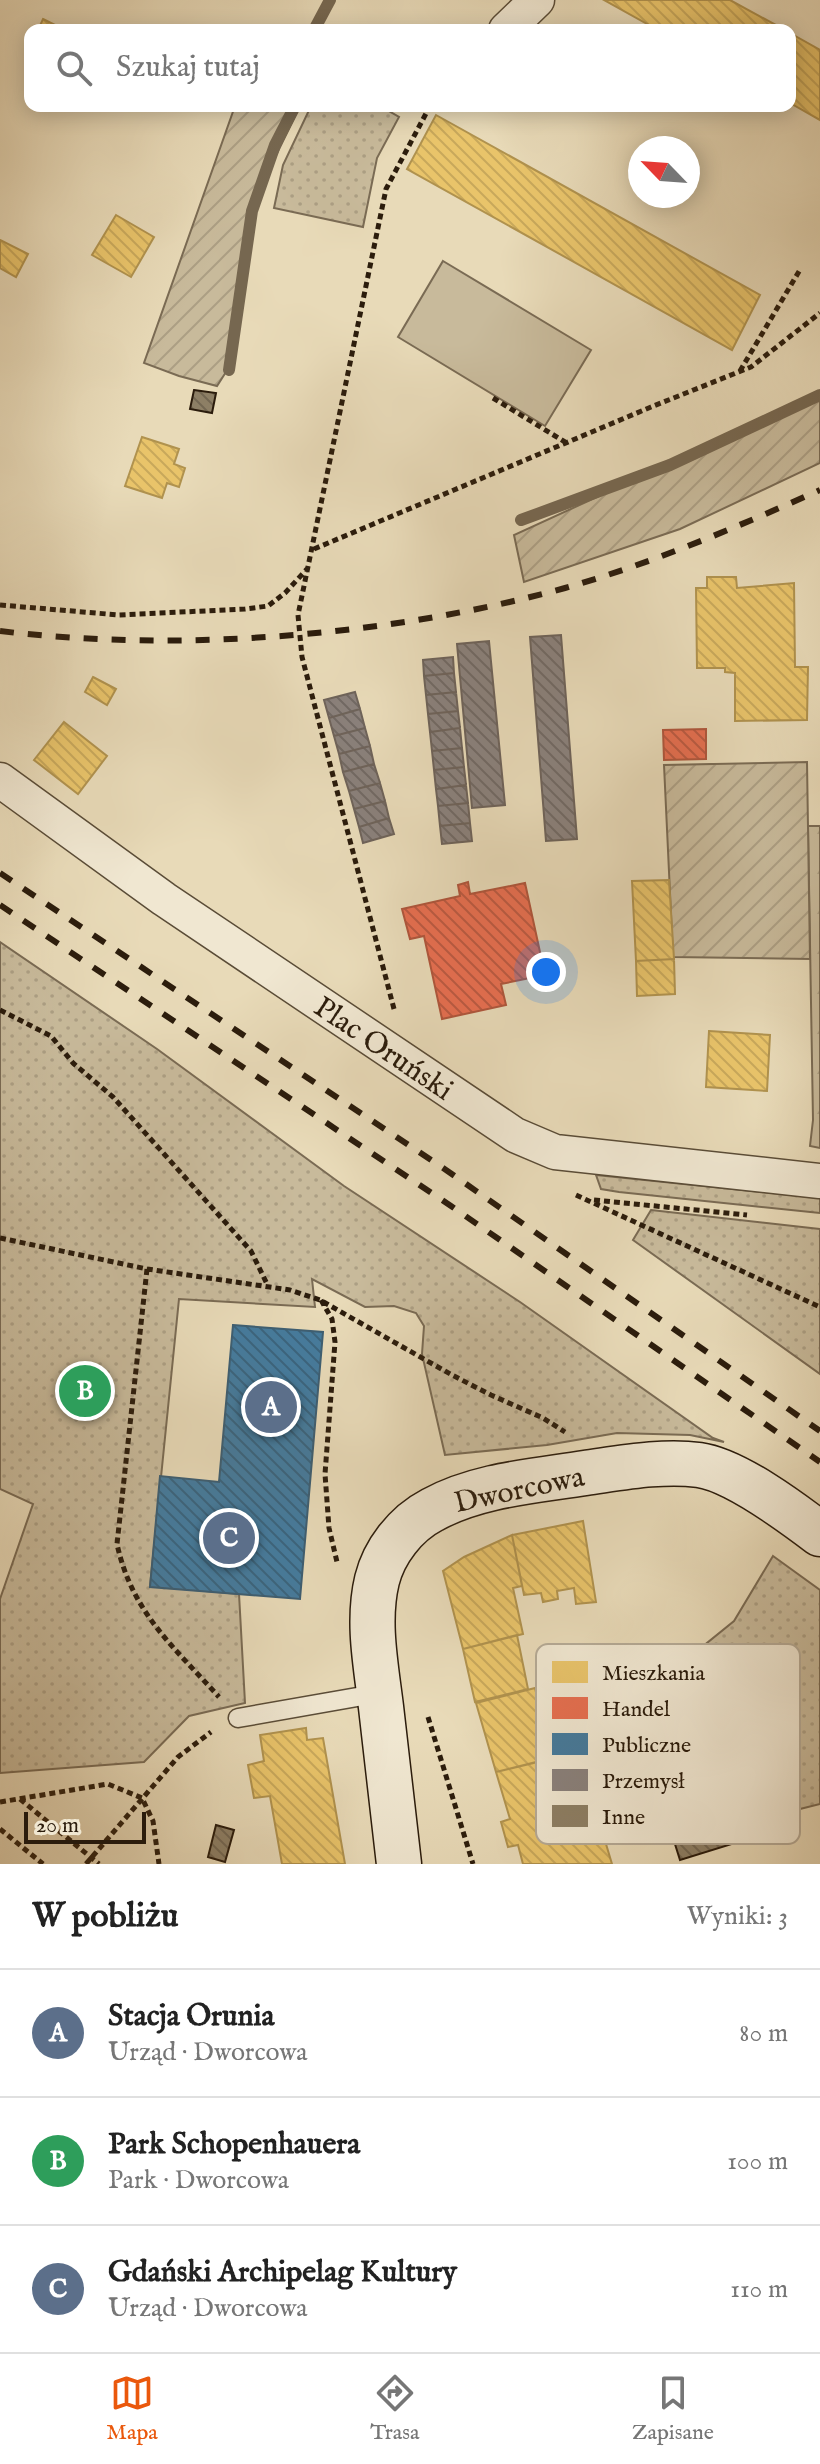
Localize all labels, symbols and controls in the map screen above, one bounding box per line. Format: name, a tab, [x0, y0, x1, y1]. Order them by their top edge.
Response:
search box	[24, 24, 796, 112]
icon: search	[52, 46, 96, 90]
text: Szukaj tutaj	[116, 49, 260, 87]
north arrow	[628, 136, 700, 208]
your location	[526, 952, 566, 992]
street label: Plac Oruński	[306, 989, 460, 1110]
pin: B	[59, 1361, 111, 1421]
pin: A	[245, 1377, 297, 1437]
street label: Dworcowa	[451, 1459, 588, 1523]
pin: C	[203, 1508, 255, 1568]
legend	[536, 1644, 800, 1844]
text: Mieszkania	[602, 1660, 705, 1688]
text: Handel	[602, 1696, 670, 1724]
text: Publiczne	[602, 1732, 691, 1760]
text: Przemysł	[602, 1768, 685, 1796]
text: Inne	[602, 1804, 645, 1832]
scale bar	[24, 1808, 146, 1844]
text: 20 m	[36, 1812, 79, 1840]
text: W pobliżu	[32, 1895, 178, 1938]
text: Wyniki: 3	[687, 1900, 788, 1933]
text: Stacja Orunia	[108, 1998, 275, 2036]
text: A	[49, 2017, 67, 2050]
text: 80 m	[739, 2017, 788, 2050]
text: Urząd · Dworcowa	[108, 2036, 308, 2069]
text: Park Schopenhauera	[108, 2126, 360, 2164]
text: B	[49, 2145, 67, 2178]
text: 100 m	[727, 2145, 788, 2178]
text: Park · Dworcowa	[108, 2164, 289, 2197]
text: Gdański Archipelag Kultury	[108, 2254, 457, 2292]
text: C	[49, 2273, 67, 2306]
text: 110 m	[730, 2273, 788, 2306]
text: Urząd · Dworcowa	[108, 2292, 308, 2325]
tab: Mapa	[106, 2371, 158, 2447]
tab: Trasa	[370, 2371, 420, 2447]
tab: Zapisane	[632, 2371, 714, 2447]

